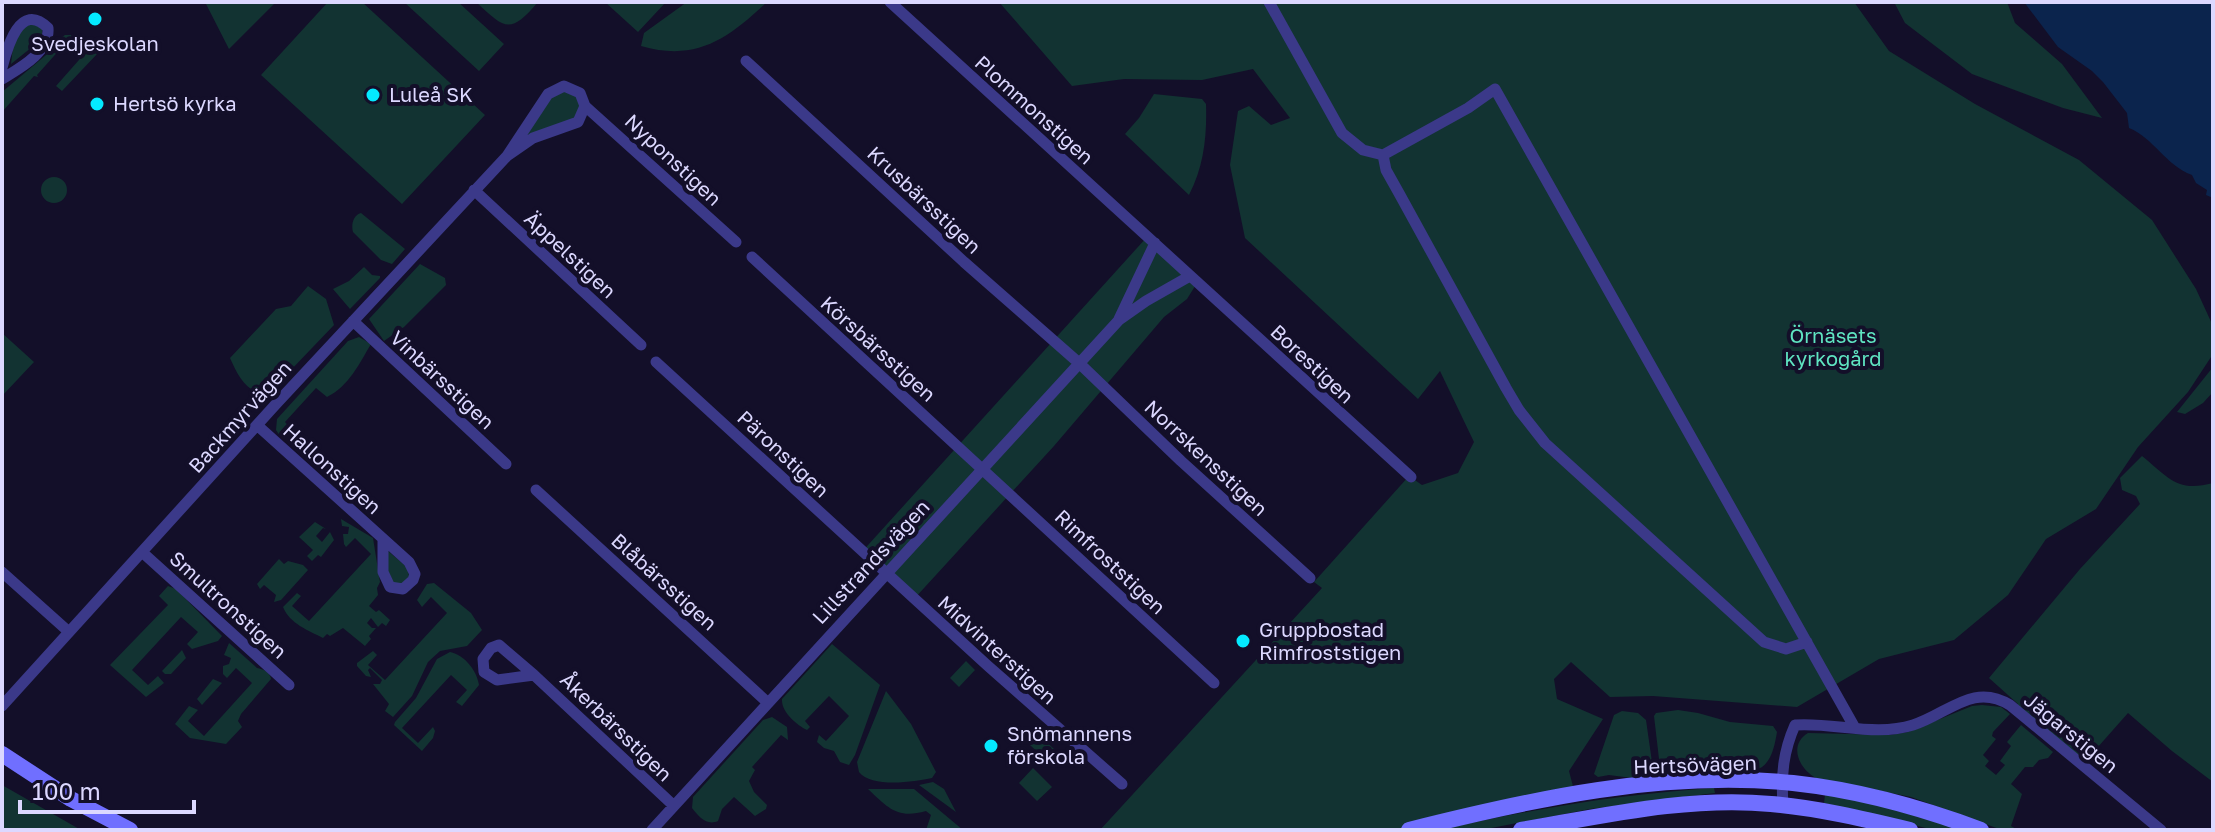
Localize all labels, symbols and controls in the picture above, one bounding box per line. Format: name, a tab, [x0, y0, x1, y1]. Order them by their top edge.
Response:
marker: Svedjeskolan	[86, 10, 104, 28]
place label: Svedjeskolan	[31, 31, 159, 55]
street label: Plommonstigen	[970, 50, 1099, 169]
place label: Luleå SK	[389, 82, 473, 106]
marker: Luleå SK	[364, 86, 382, 104]
place label: Hertsö kyrka	[113, 91, 237, 115]
marker: Hertsö kyrka	[88, 95, 106, 113]
street label: Nyponstigen	[620, 108, 727, 210]
street label: Krusbärsstigen	[863, 141, 986, 258]
street label: Äppelstigen	[520, 206, 621, 303]
street label: Körsbärsstigen	[816, 291, 941, 406]
street label: Borestigen	[1266, 319, 1359, 408]
park label: Örnäsets kyrkogård	[1785, 323, 1881, 370]
street label: Vinbärsstigen	[386, 325, 500, 433]
street label: Backmyrvägen	[183, 355, 296, 477]
street label: Norrskensstigen	[1140, 394, 1273, 520]
street label: Päronstigen	[733, 405, 834, 502]
street label: Hallonstigen	[279, 418, 387, 519]
street label: Lillstrandsvägen	[807, 494, 934, 628]
street label: Rimfroststigen	[1050, 504, 1171, 619]
street label: Blåbärsstigen	[607, 528, 722, 635]
street label: Smultronstigen	[165, 546, 292, 663]
street label: Midvinterstigen	[933, 590, 1062, 709]
place label: Gruppbostad Rimfroststigen	[1259, 617, 1401, 664]
marker: Gruppbostad Rimfroststigen	[1234, 632, 1252, 650]
street label: Åkerbärsstigen	[556, 667, 677, 786]
street label: Jägarstigen	[2020, 687, 2123, 777]
place label: Snömannens förskola	[1007, 721, 1132, 768]
marker: Snömannens förskola	[982, 737, 1000, 755]
street label: Hertsövägen	[1633, 750, 1757, 778]
scale bar	[20, 764, 194, 814]
text: 100 m	[32, 776, 101, 805]

